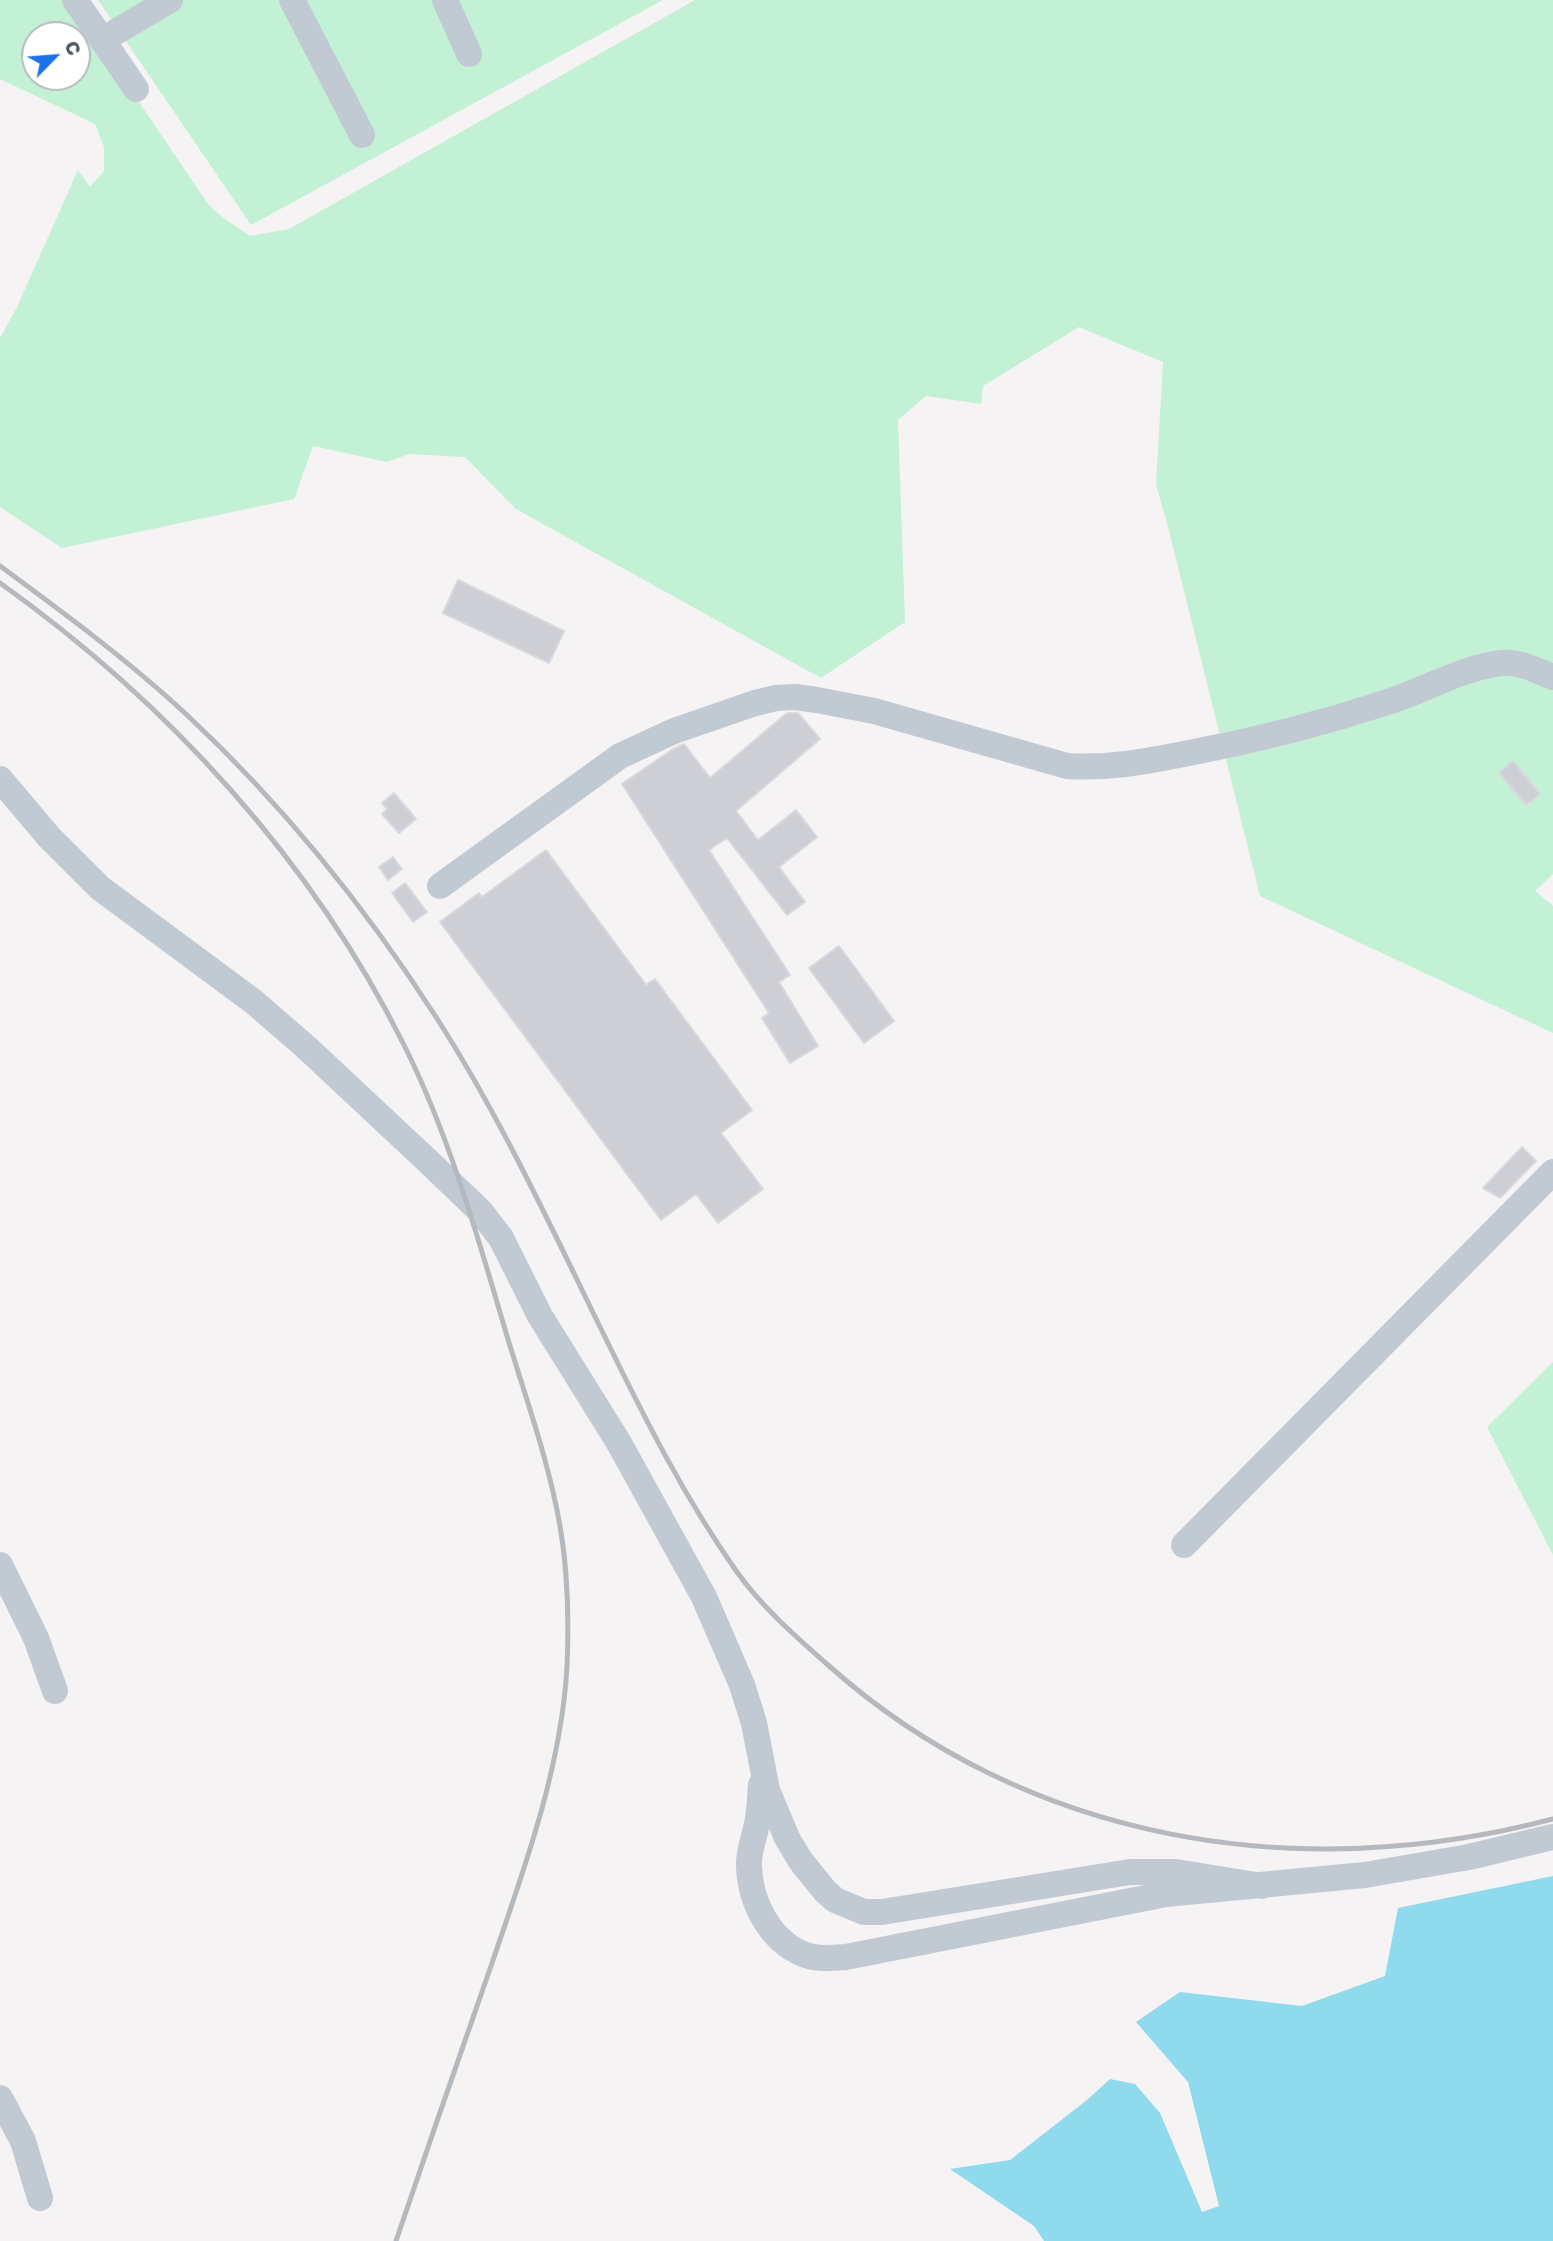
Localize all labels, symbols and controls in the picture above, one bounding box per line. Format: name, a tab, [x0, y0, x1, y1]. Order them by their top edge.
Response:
north arrow	[21, 21, 91, 91]
text: С	[60, 37, 87, 59]

